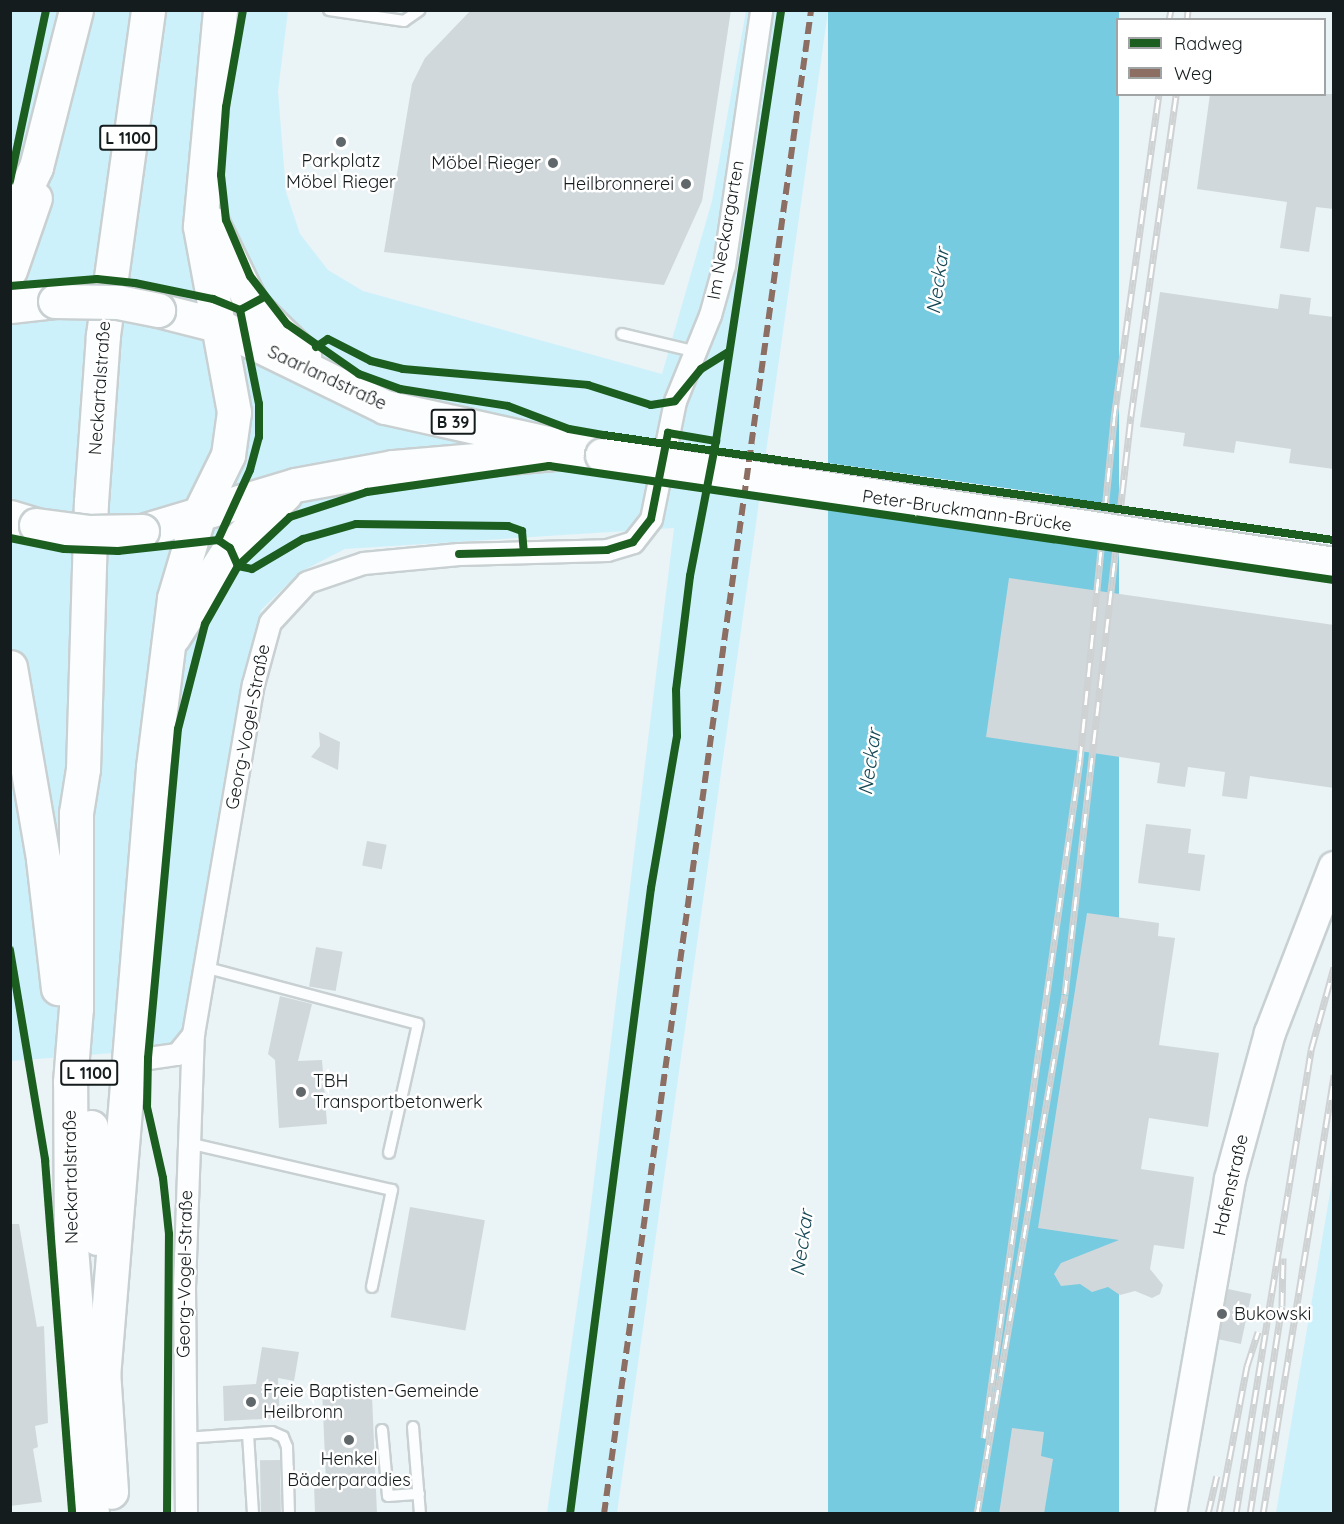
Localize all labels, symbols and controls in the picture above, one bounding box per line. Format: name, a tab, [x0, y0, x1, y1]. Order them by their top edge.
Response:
legend	[1116, 18, 1326, 96]
text: Radweg	[1174, 32, 1243, 55]
text: Weg	[1174, 62, 1212, 85]
road number: L 1100	[98, 125, 158, 151]
marker: Parkplatz Möbel Rieger	[334, 135, 348, 149]
place label: Parkplatz Möbel Rieger	[286, 151, 396, 194]
place label: Möbel Rieger	[431, 152, 541, 174]
marker: Möbel Rieger	[546, 156, 560, 170]
street label: Im Neckargarten	[703, 159, 749, 301]
place label: Heilbronnerei	[563, 173, 674, 195]
marker: Heilbronnerei	[679, 177, 693, 191]
water label: Neckar	[920, 246, 954, 316]
street label: Neckartalstraße	[85, 320, 115, 456]
street label: Saarlandstraße	[264, 341, 390, 415]
road number: B 39	[430, 409, 476, 435]
street label: Peter-Bruckmann-Brücke	[861, 486, 1073, 536]
street label: Georg-Vogel-Straße	[221, 642, 275, 812]
water label: Neckar	[852, 727, 886, 797]
road number: L 1100	[59, 1060, 119, 1086]
place label: TBH Transportbetonwerk	[313, 1071, 483, 1114]
marker: TBH Transportbetonwerk	[294, 1085, 308, 1099]
street label: Neckartalstraße	[59, 1110, 83, 1244]
street label: Hafenstraße	[1209, 1132, 1253, 1238]
street label: Georg-Vogel-Straße	[173, 1190, 197, 1358]
water label: Neckar	[784, 1208, 818, 1278]
place label: Bukowski	[1234, 1303, 1311, 1325]
marker: Bukowski	[1215, 1307, 1229, 1321]
place label: Freie Baptisten-Gemeinde Heilbronn	[263, 1381, 479, 1424]
marker: Freie Baptisten-Gemeinde Heilbronn	[244, 1395, 258, 1409]
marker: Henkel Bäderparadies	[342, 1433, 356, 1447]
place label: Henkel Bäderparadies	[287, 1449, 411, 1492]

